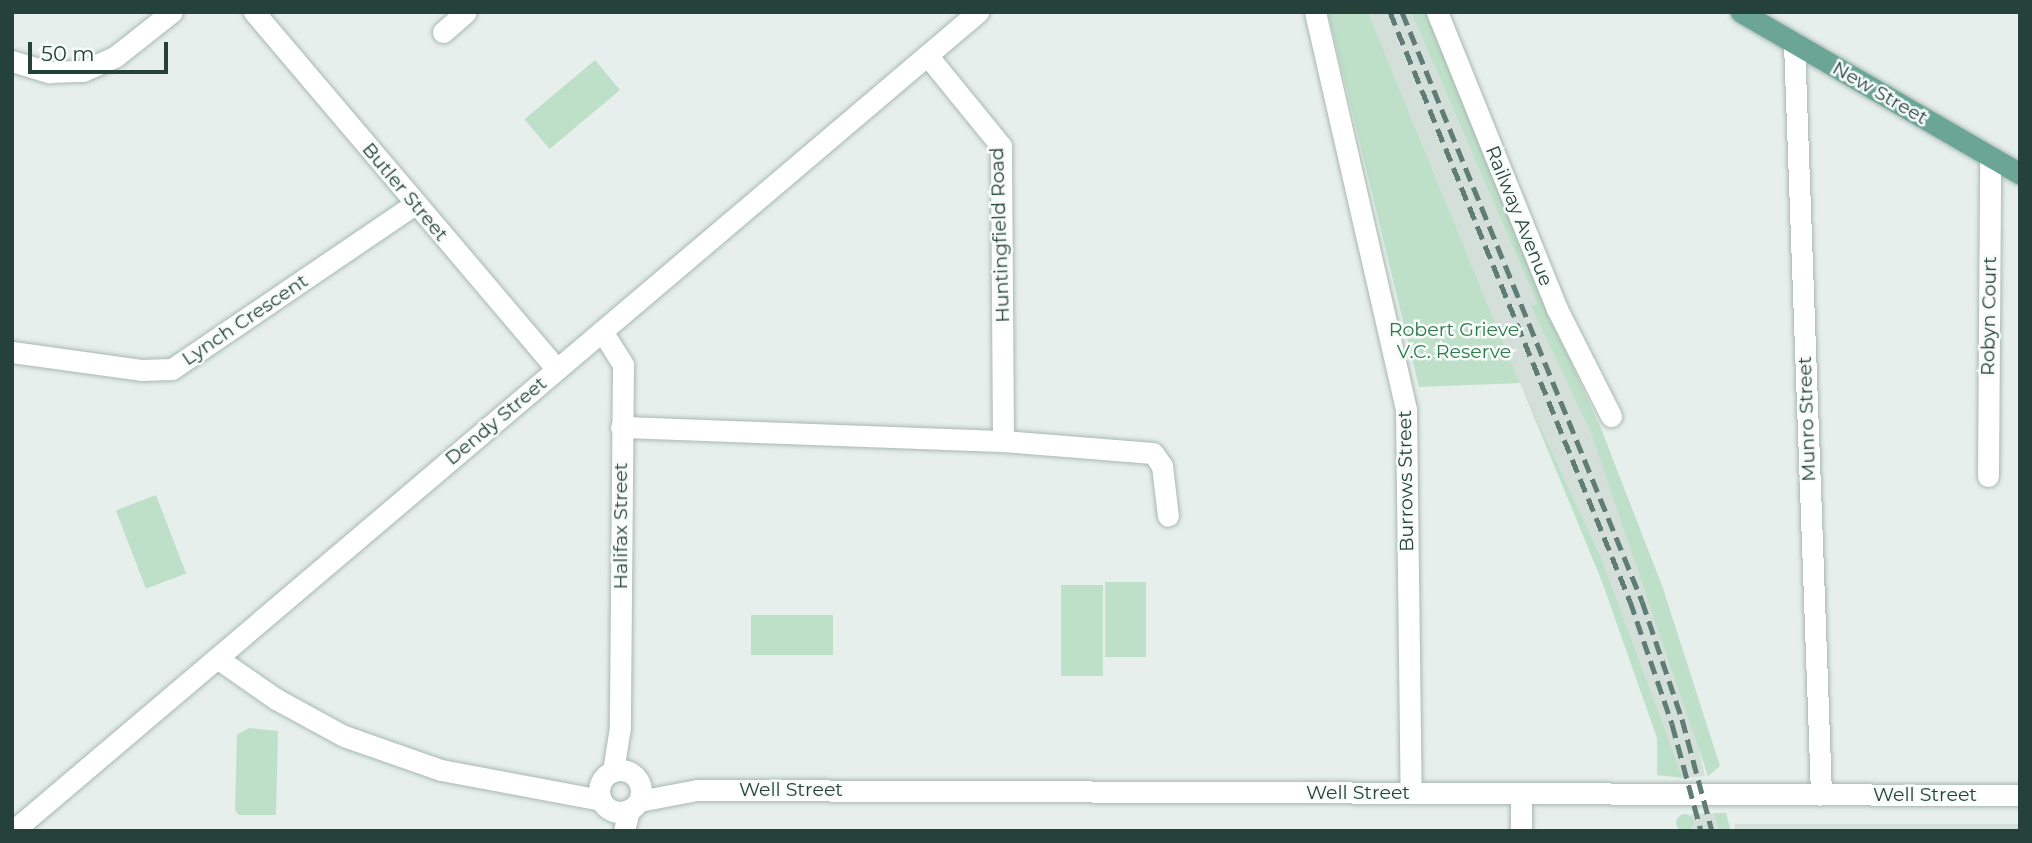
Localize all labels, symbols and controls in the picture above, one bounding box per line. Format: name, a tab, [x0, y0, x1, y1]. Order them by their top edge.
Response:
scale bar	[32, 28, 172, 72]
text: 50 m	[41, 41, 95, 66]
street label: New Street	[1828, 57, 1932, 129]
street label: Butler Street	[357, 138, 453, 246]
street label: Railway Avenue	[1480, 143, 1558, 289]
street label: Huntingfield Road	[986, 147, 1014, 323]
street label: Robyn Court	[1977, 256, 2001, 376]
street label: Lynch Crescent	[178, 269, 312, 371]
park label: Robert Grieve V.C. Reserve	[1389, 319, 1519, 363]
street label: Munro Street	[1793, 356, 1821, 482]
street label: Dendy Street	[441, 372, 551, 470]
street label: Burrows Street	[1393, 410, 1419, 552]
street label: Halifax Street	[610, 463, 632, 589]
street label: Well Street	[739, 779, 843, 801]
street label: Well Street	[1306, 782, 1410, 804]
street label: Well Street	[1873, 784, 1977, 806]

